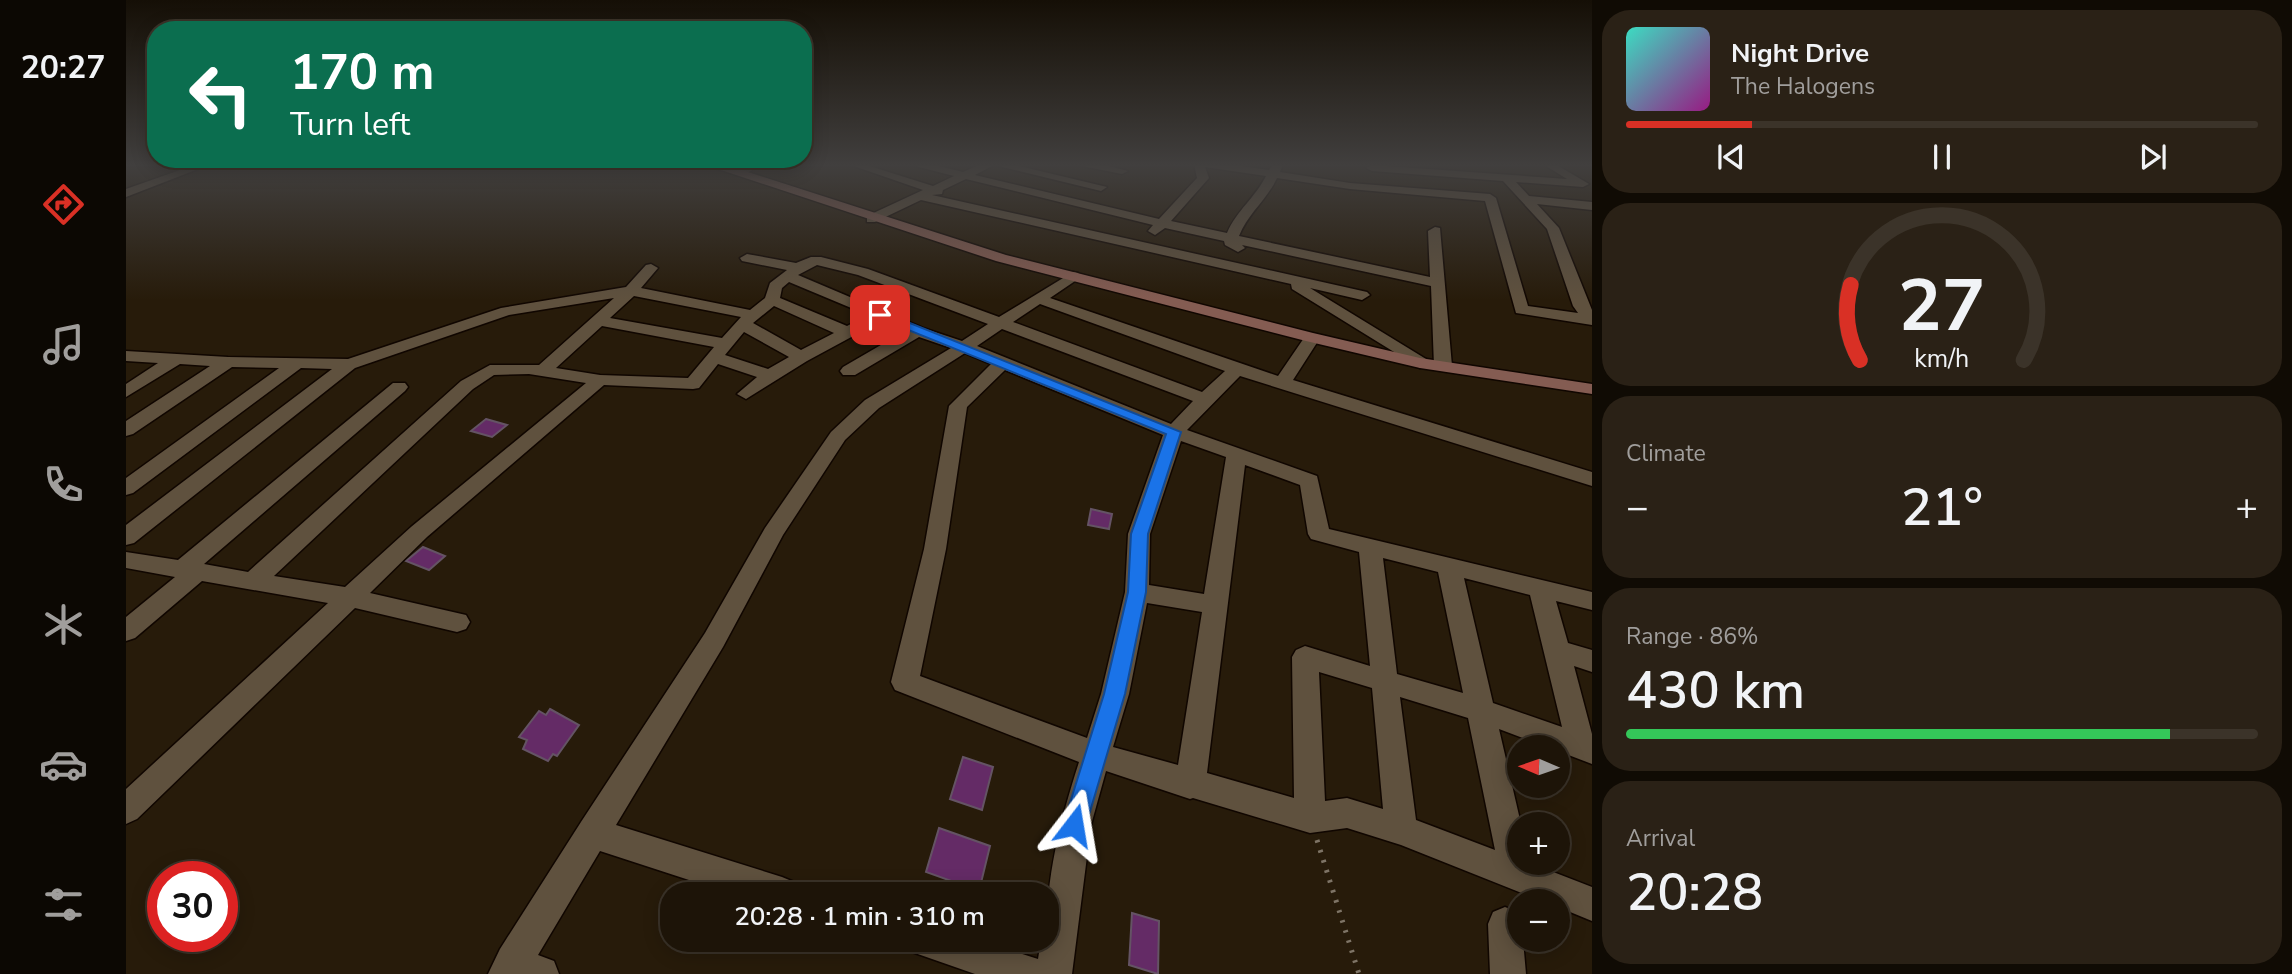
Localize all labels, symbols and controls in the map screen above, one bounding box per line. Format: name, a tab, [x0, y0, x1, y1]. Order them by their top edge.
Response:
text: Night Drive	[1731, 36, 1869, 71]
text: 170 m	[290, 39, 434, 106]
text: 20:27	[21, 46, 105, 89]
icon: left	[175, 49, 266, 140]
text: The Halogens	[1731, 71, 1875, 102]
text: Turn left	[290, 103, 410, 146]
icon: previous	[1712, 138, 1750, 176]
icon: pause	[1923, 138, 1961, 176]
icon: next	[2134, 138, 2172, 176]
icon: directions	[39, 180, 88, 229]
text: 27	[1898, 257, 1986, 357]
pin	[850, 285, 910, 345]
icon: arrive	[861, 296, 899, 334]
icon: music	[39, 320, 88, 369]
text: km/h	[1914, 342, 1970, 376]
text: Climate	[1626, 438, 1706, 469]
icon: phone	[39, 460, 88, 509]
text: 21°	[1901, 472, 1983, 543]
text: −	[1626, 482, 1649, 533]
text: +	[2235, 482, 2258, 533]
icon: climate	[39, 600, 88, 649]
text: Range · 86%	[1626, 621, 1758, 652]
text: 430 km	[1626, 655, 1805, 726]
north arrow	[1507, 735, 1570, 798]
map controls	[1507, 735, 1570, 952]
icon: car	[39, 740, 88, 789]
position arrow	[1037, 788, 1111, 862]
button: +	[1507, 812, 1570, 875]
text: Arrival	[1626, 823, 1695, 854]
text: 20:28	[1626, 857, 1763, 928]
speed limit sign: 30	[147, 861, 238, 952]
icon: filters	[39, 880, 88, 929]
button: −	[1507, 889, 1570, 952]
text: 20:28 · 1 min · 310 m	[734, 899, 985, 934]

